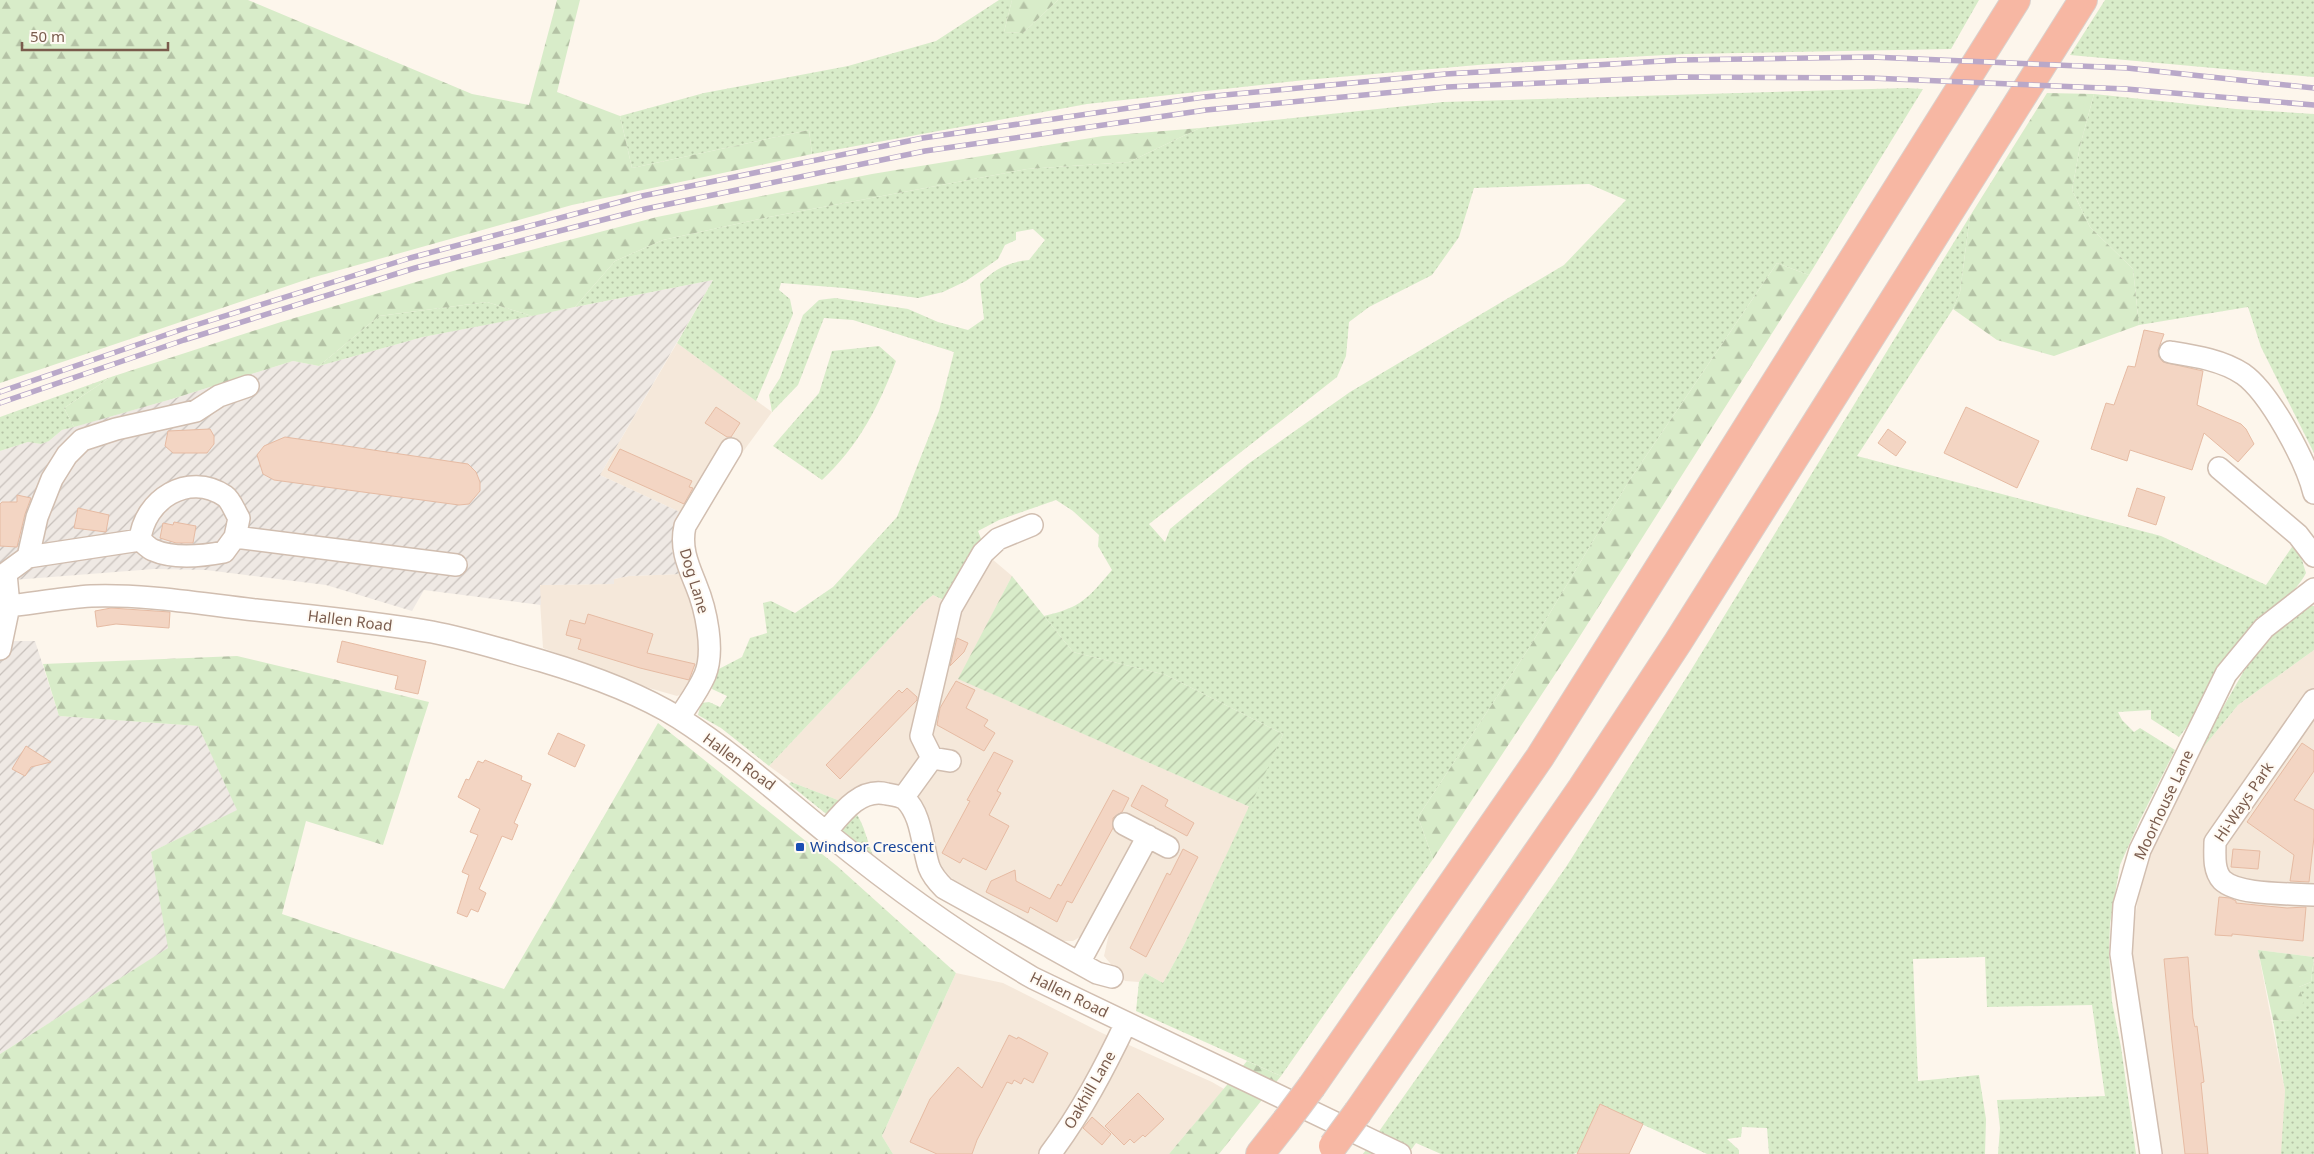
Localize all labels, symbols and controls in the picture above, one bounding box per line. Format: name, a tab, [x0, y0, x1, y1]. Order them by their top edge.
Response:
scale bar	[22, 20, 169, 52]
text: 50 m	[30, 26, 65, 46]
street label: Dog Lane	[676, 546, 714, 616]
street label: Hallen Road	[307, 605, 394, 635]
street label: Hallen Road	[699, 728, 780, 794]
street label: Moorhouse Lane	[2129, 746, 2197, 863]
street label: Hi-Ways Park	[2209, 758, 2277, 845]
place label: Windsor Crescent	[810, 836, 935, 856]
marker: Windsor Crescent	[794, 841, 806, 853]
street label: Hallen Road	[1027, 966, 1112, 1022]
street label: Oakhill Lane	[1059, 1047, 1120, 1132]

